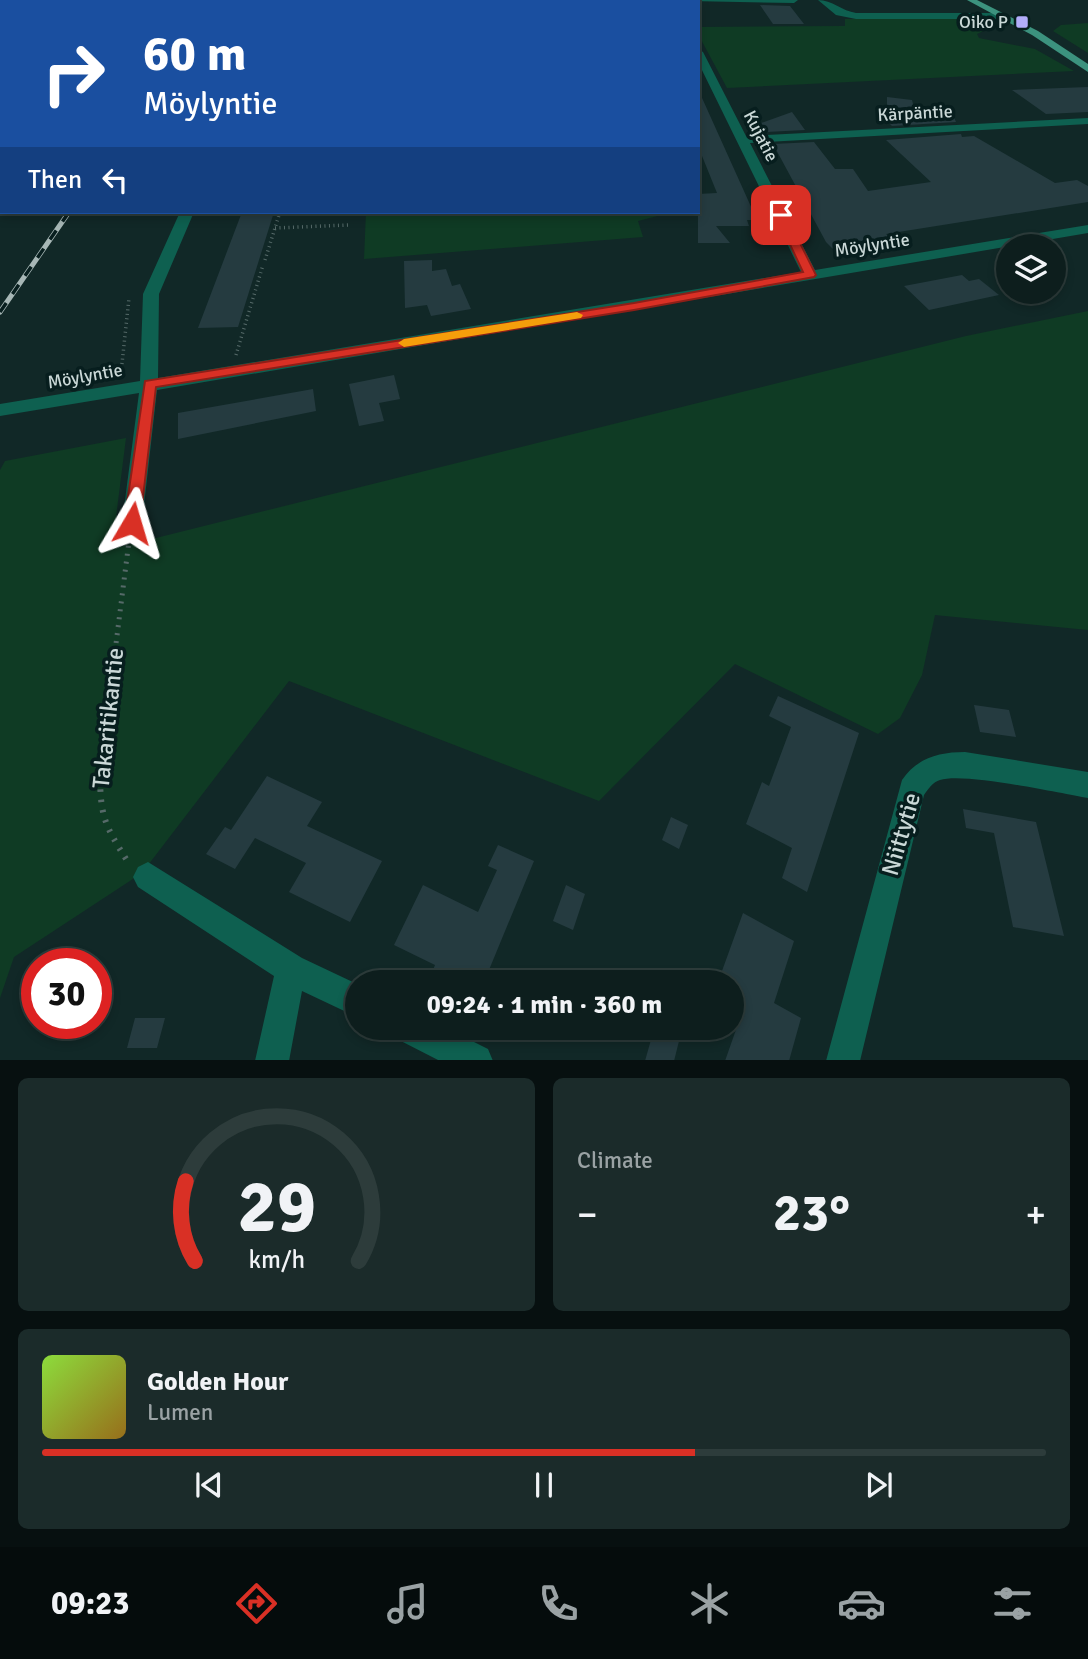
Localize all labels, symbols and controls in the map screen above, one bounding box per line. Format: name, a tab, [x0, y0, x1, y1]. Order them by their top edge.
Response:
place label: Oiko P	[959, 11, 1008, 33]
marker: Oiko P	[1014, 14, 1030, 30]
text: 60 m	[143, 24, 246, 84]
icon: right	[28, 28, 119, 119]
text: Möylyntie	[143, 84, 278, 123]
street label: Kärpäntie	[877, 100, 953, 126]
street label: Kujatie	[739, 107, 783, 165]
icon: left	[96, 161, 134, 199]
text: Then	[28, 164, 82, 196]
pin	[751, 185, 811, 245]
icon: arrive	[762, 196, 800, 234]
street label: Möylyntie	[833, 228, 911, 262]
map controls	[996, 234, 1066, 304]
button: layers	[996, 234, 1066, 304]
street label: Möylyntie	[46, 359, 124, 393]
position arrow	[95, 486, 169, 560]
street label: Takaritikantie	[86, 646, 130, 790]
street label: Niittytie	[875, 789, 927, 879]
speed limit sign: 30	[21, 948, 112, 1039]
text: 09:24 · 1 min · 360 m	[427, 989, 662, 1021]
text: Climate	[577, 1146, 653, 1175]
text: 29	[237, 1163, 316, 1252]
text: 23°	[773, 1181, 850, 1245]
text: −	[577, 1191, 598, 1238]
text: +	[1025, 1191, 1046, 1238]
text: km/h	[248, 1243, 305, 1274]
text: Golden Hour	[147, 1366, 288, 1398]
text: Lumen	[147, 1398, 213, 1427]
icon: previous	[190, 1466, 228, 1504]
icon: pause	[525, 1466, 563, 1504]
icon: next	[860, 1466, 898, 1504]
icon: directions	[232, 1579, 281, 1628]
icon: music	[383, 1579, 432, 1628]
icon: phone	[534, 1579, 583, 1628]
icon: climate	[685, 1579, 734, 1628]
icon: car	[837, 1579, 886, 1628]
icon: filters	[988, 1579, 1037, 1628]
text: 09:23	[51, 1584, 130, 1623]

